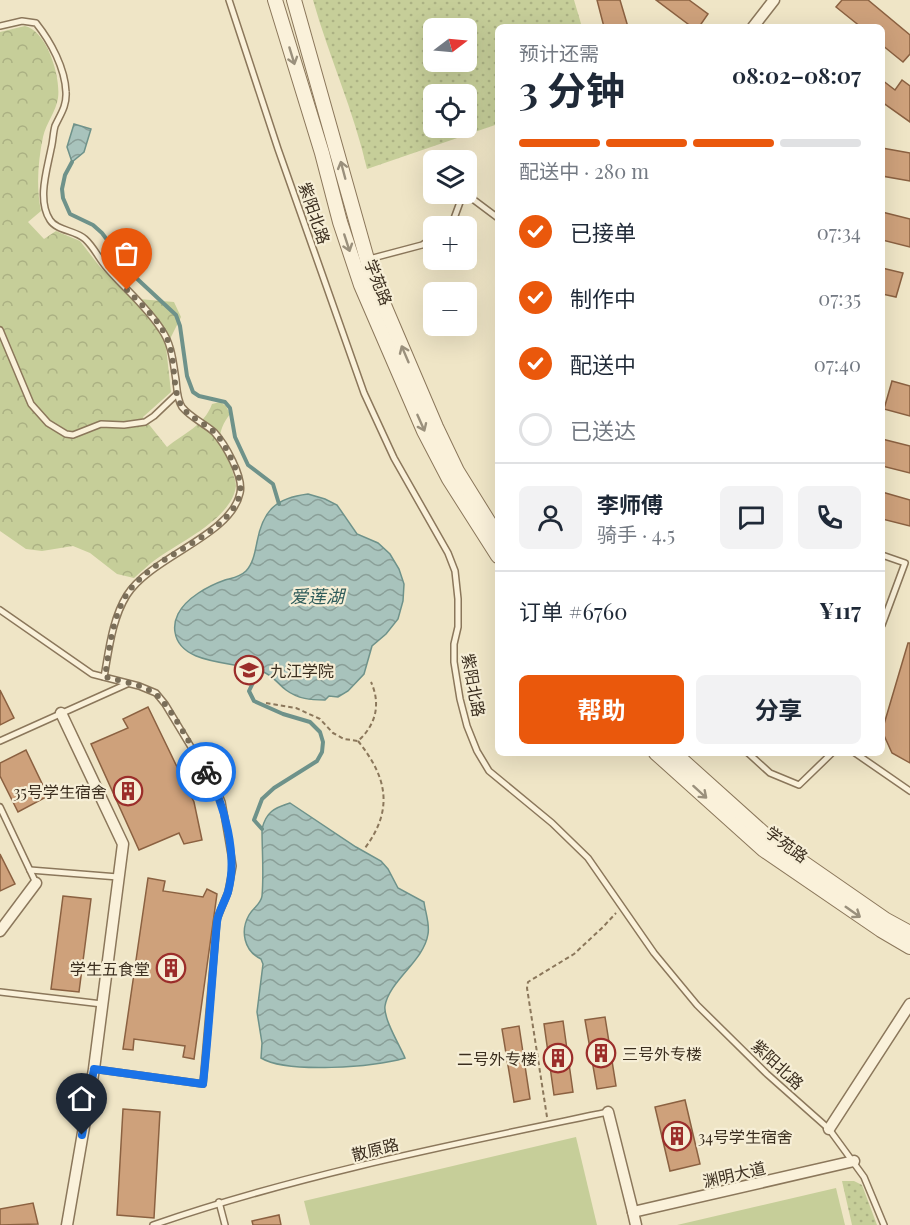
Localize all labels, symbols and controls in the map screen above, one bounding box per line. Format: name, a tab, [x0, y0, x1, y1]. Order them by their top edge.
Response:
north arrow	[423, 18, 477, 72]
map controls	[423, 18, 477, 336]
text: 预计还需	[519, 39, 599, 66]
one-way arrow	[287, 46, 298, 65]
text: 08:02–08:07	[732, 60, 861, 90]
text: 3 分钟	[519, 63, 625, 115]
button: locate	[423, 84, 477, 138]
button: layers	[423, 150, 477, 204]
text: 配送中 · 280 m	[519, 157, 649, 184]
one-way arrow	[336, 161, 348, 180]
street label: 紫阳北路	[295, 179, 335, 247]
icon: check	[519, 215, 552, 248]
button: +	[423, 216, 477, 270]
text: 已接单	[570, 217, 636, 247]
text: 07:34	[817, 218, 861, 245]
pin	[101, 228, 152, 290]
one-way arrow	[342, 233, 353, 252]
icon: bag	[110, 237, 143, 270]
street label: 学苑路	[361, 256, 397, 308]
icon: check	[519, 281, 552, 314]
button: −	[423, 282, 477, 336]
text: 制作中	[570, 283, 636, 313]
text: 07:35	[818, 284, 861, 311]
one-way arrow	[399, 346, 410, 364]
icon: check	[519, 347, 552, 380]
text: 配送中	[570, 349, 636, 379]
text: 07:40	[814, 350, 861, 377]
one-way arrow	[416, 414, 427, 432]
text: 已送达	[570, 415, 636, 445]
button: person	[519, 486, 582, 549]
button: chat	[720, 486, 783, 549]
button: phone	[798, 486, 861, 549]
text: 李师傅	[597, 489, 663, 519]
text: 骑手 · 4.5	[597, 520, 675, 547]
water label: 爱莲湖	[290, 584, 347, 608]
text: ¥117	[819, 595, 861, 625]
text: 订单 #6760	[519, 596, 627, 626]
street label: 紫阳北路	[458, 652, 490, 718]
school or university icon: 九江学院	[233, 654, 265, 686]
place label: 九江学院	[270, 660, 334, 681]
button: 帮助	[519, 675, 684, 744]
button: 分享	[696, 675, 861, 744]
courier	[176, 742, 236, 802]
icon: bike	[190, 756, 223, 789]
building icon: 35号学生宿舍	[112, 775, 144, 807]
place label: 35号学生宿舍	[13, 781, 107, 802]
one-way arrow	[692, 785, 707, 799]
street label: 学苑路	[762, 821, 812, 867]
one-way arrow	[845, 906, 861, 918]
building icon: 学生五食堂	[155, 952, 187, 984]
place label: 学生五食堂	[70, 958, 150, 979]
street label: 紫阳北路	[747, 1034, 809, 1094]
building icon: 三号外专楼	[585, 1037, 617, 1069]
building icon: 二号外专楼	[542, 1042, 574, 1074]
place label: 三号外专楼	[622, 1043, 702, 1064]
place label: 二号外专楼	[457, 1048, 537, 1069]
pin	[56, 1073, 107, 1135]
icon: home	[65, 1082, 98, 1115]
building icon: 34号学生宿舍	[661, 1120, 693, 1152]
place label: 34号学生宿舍	[698, 1126, 793, 1147]
street label: 散原路	[349, 1133, 401, 1165]
street label: 渊明大道	[700, 1157, 768, 1191]

